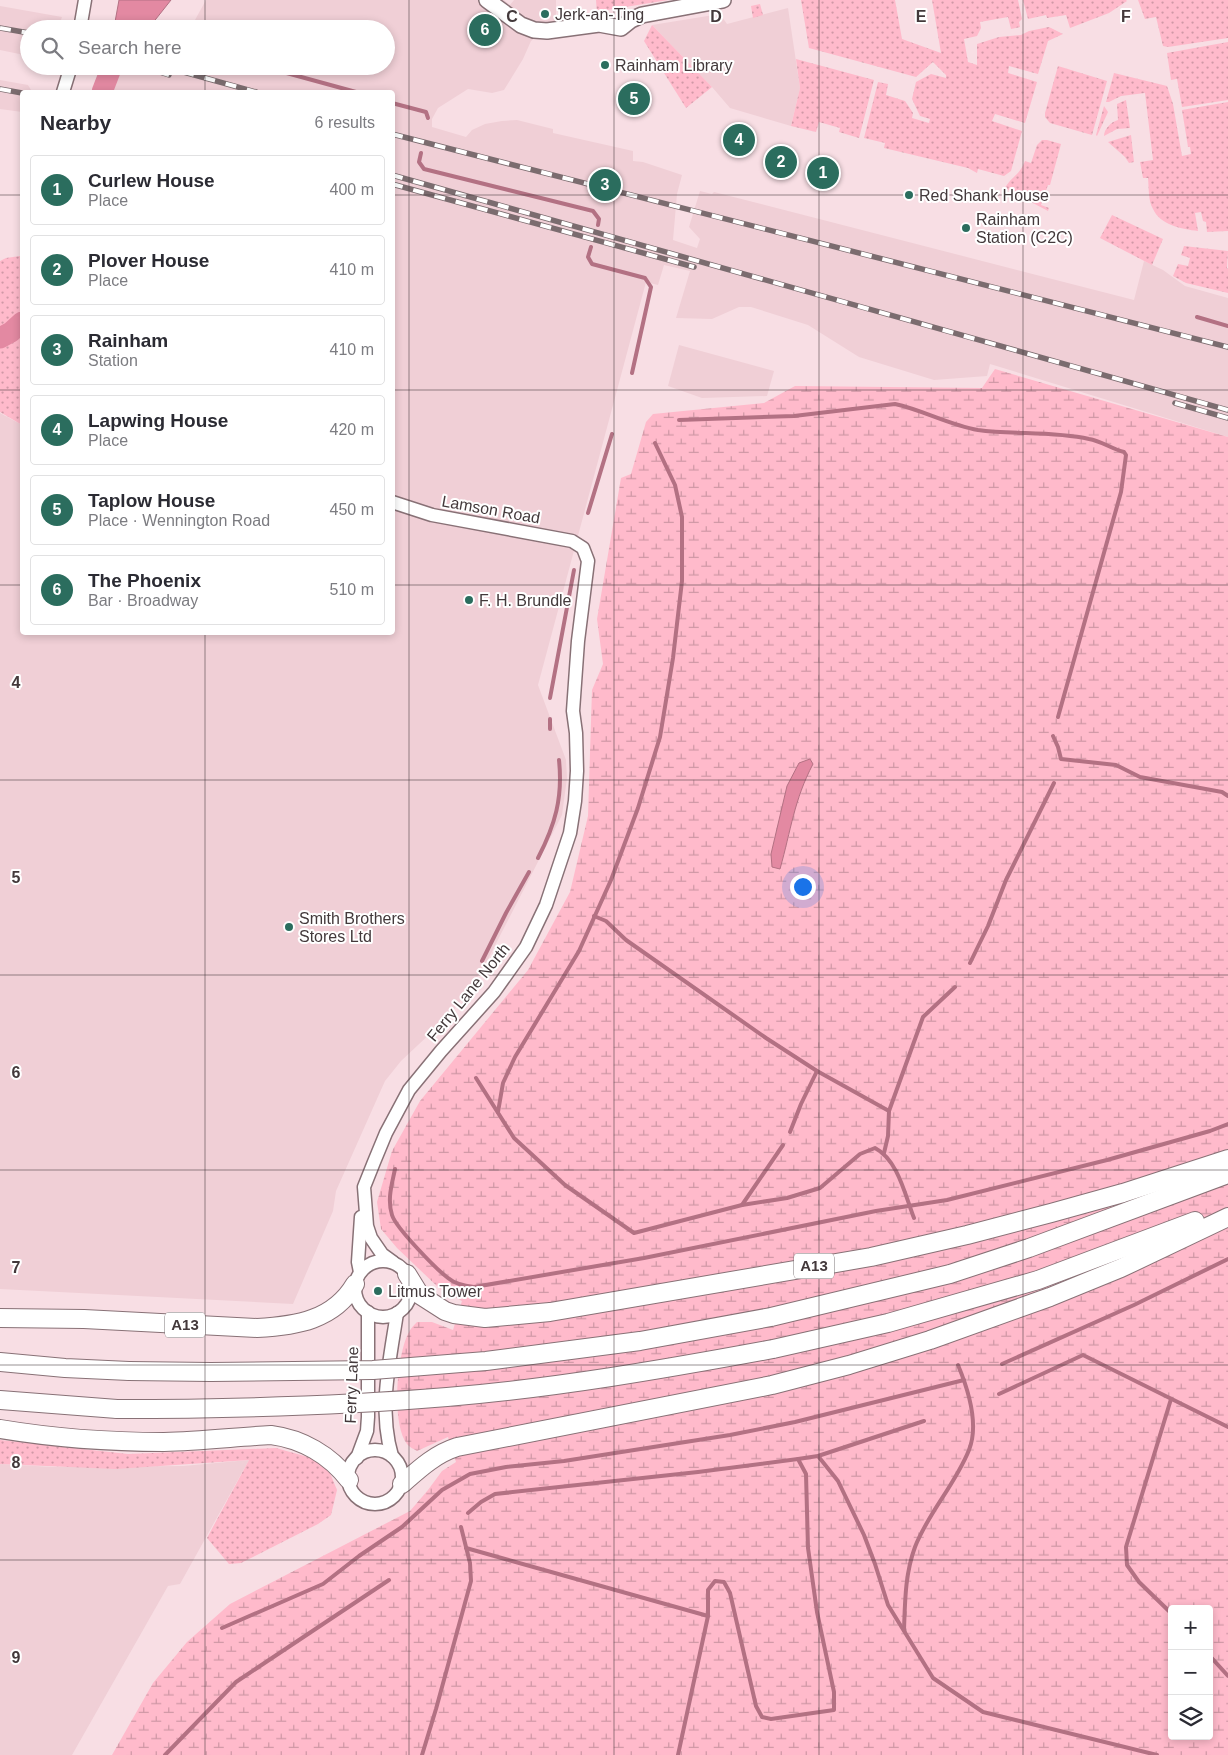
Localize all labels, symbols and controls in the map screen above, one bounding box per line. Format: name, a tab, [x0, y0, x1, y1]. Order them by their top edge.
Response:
place label: Jerk-an-Ting	[555, 6, 644, 23]
text: C	[506, 8, 518, 25]
marker: Jerk-an-Ting	[539, 8, 551, 20]
text: D	[710, 8, 722, 25]
text: E	[916, 8, 927, 25]
text: F	[1121, 8, 1131, 25]
pin: 6	[469, 11, 501, 49]
search box	[20, 20, 395, 75]
icon: search	[38, 34, 66, 62]
text: Search here	[78, 37, 182, 58]
place label: Rainham Library	[615, 57, 732, 74]
marker: Rainham Library	[599, 59, 611, 71]
pin: 5	[618, 80, 650, 118]
text: Nearby	[40, 111, 111, 134]
text: 6 results	[315, 114, 375, 131]
pin: 4	[723, 121, 755, 159]
pin: 2	[765, 143, 797, 181]
pin: 1	[807, 154, 839, 192]
pin: 3	[589, 166, 621, 204]
text: Curlew House	[88, 170, 215, 191]
text: 1	[53, 181, 61, 198]
text: 400 m	[330, 181, 374, 198]
place label: Red Shank House	[919, 187, 1049, 204]
marker: Red Shank House	[903, 189, 915, 201]
text: Place	[88, 192, 128, 209]
place label: Rainham Station (C2C)	[976, 211, 1073, 246]
marker: Rainham Station (C2C)	[960, 222, 972, 234]
text: Plover House	[88, 250, 209, 271]
text: 2	[53, 261, 61, 278]
text: 410 m	[330, 261, 374, 278]
text: Place	[88, 272, 128, 289]
text: Rainham	[88, 330, 168, 351]
text: 3	[53, 341, 61, 358]
text: 410 m	[330, 341, 374, 358]
text: Station	[88, 352, 138, 369]
text: Lapwing House	[88, 410, 228, 431]
text: 4	[53, 421, 61, 438]
text: 420 m	[330, 421, 374, 438]
text: Place	[88, 432, 128, 449]
text: Taplow House	[88, 490, 215, 511]
street label: Lamson Road	[440, 492, 541, 527]
text: 5	[53, 501, 61, 518]
text: 450 m	[330, 501, 374, 518]
text: Place · Wennington Road	[88, 512, 270, 529]
text: The Phoenix	[88, 570, 201, 591]
text: 6	[53, 581, 61, 598]
text: 510 m	[330, 581, 374, 598]
text: Bar · Broadway	[88, 592, 198, 609]
place label: F. H. Brundle	[479, 592, 572, 609]
marker: F. H. Brundle	[463, 594, 475, 606]
text: 4	[12, 674, 21, 691]
text: 5	[12, 869, 21, 886]
your location	[790, 874, 816, 900]
place label: Smith Brothers Stores Ltd	[299, 910, 405, 945]
marker: Smith Brothers Stores Ltd	[283, 921, 295, 933]
street label: Ferry Lane North	[424, 940, 513, 1045]
text: 6	[12, 1064, 21, 1081]
road number: A13	[794, 1254, 834, 1278]
text: 7	[12, 1259, 21, 1276]
place label: Litmus Tower	[388, 1283, 483, 1300]
marker: Litmus Tower	[372, 1285, 384, 1297]
road number: A13	[165, 1312, 205, 1338]
street label: Ferry Lane	[342, 1346, 361, 1424]
text: 8	[12, 1454, 21, 1471]
map controls	[1168, 1605, 1213, 1740]
button: +	[1168, 1605, 1213, 1650]
text: 9	[12, 1649, 21, 1666]
button: −	[1168, 1650, 1213, 1695]
button: layers	[1168, 1695, 1213, 1740]

